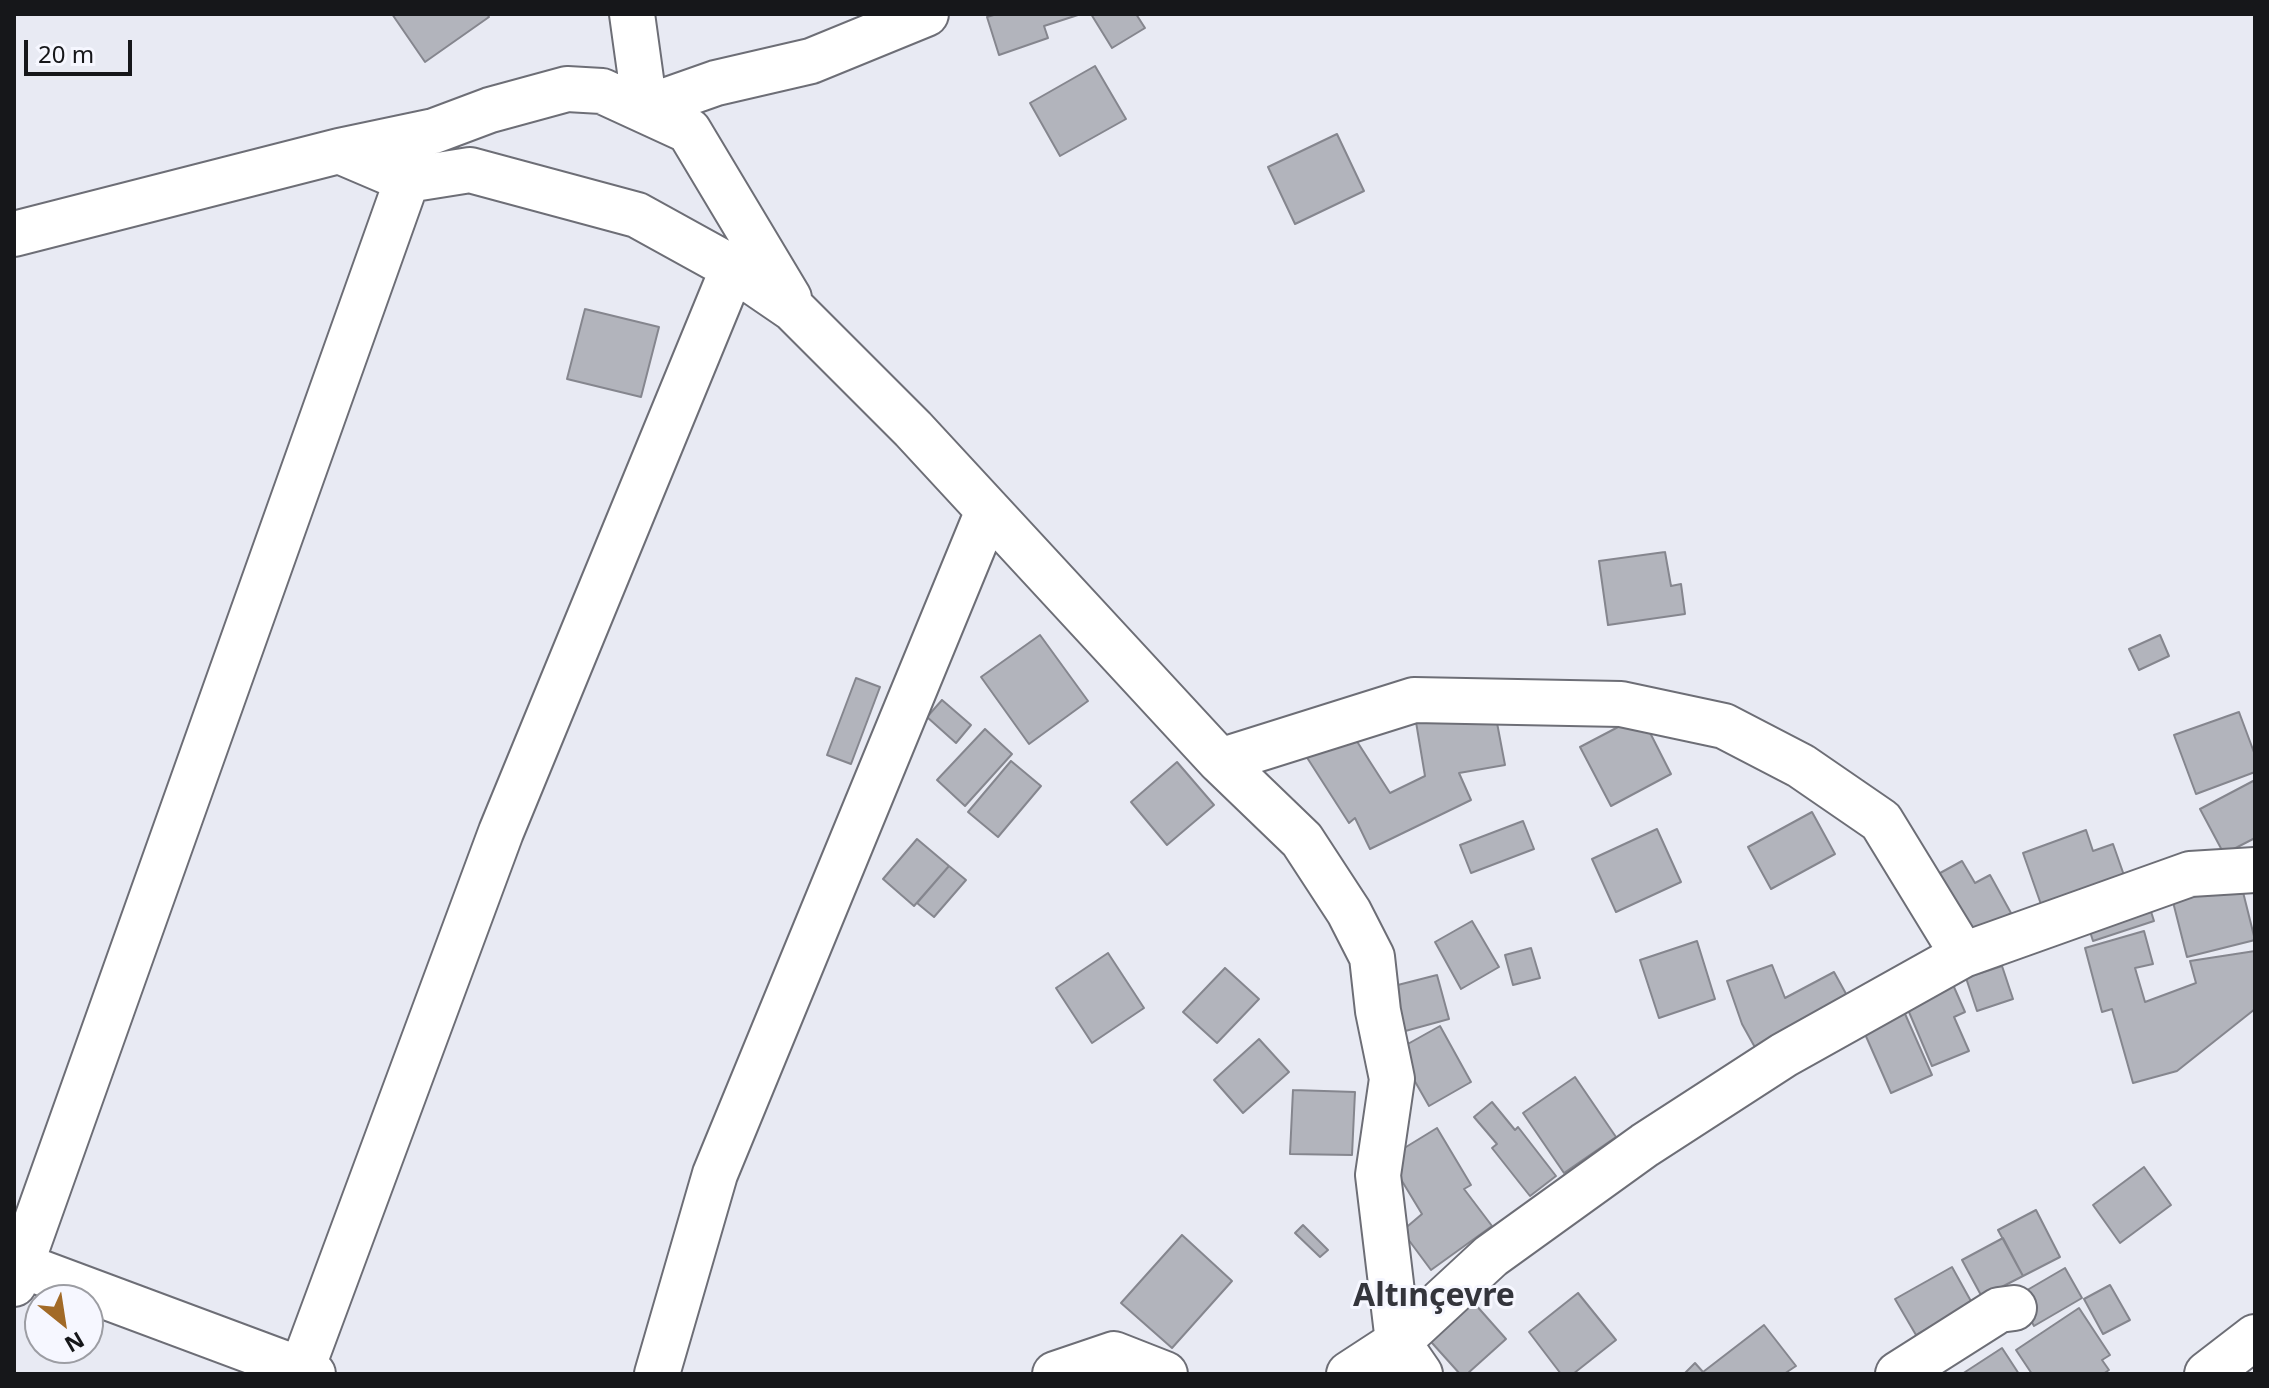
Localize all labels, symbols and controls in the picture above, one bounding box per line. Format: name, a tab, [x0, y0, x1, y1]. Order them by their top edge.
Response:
scale bar	[28, 24, 136, 74]
text: 20 m	[38, 37, 94, 70]
district label: Altınçevre	[1353, 1278, 1515, 1316]
north arrow	[24, 1284, 104, 1364]
text: N	[60, 1326, 90, 1361]

